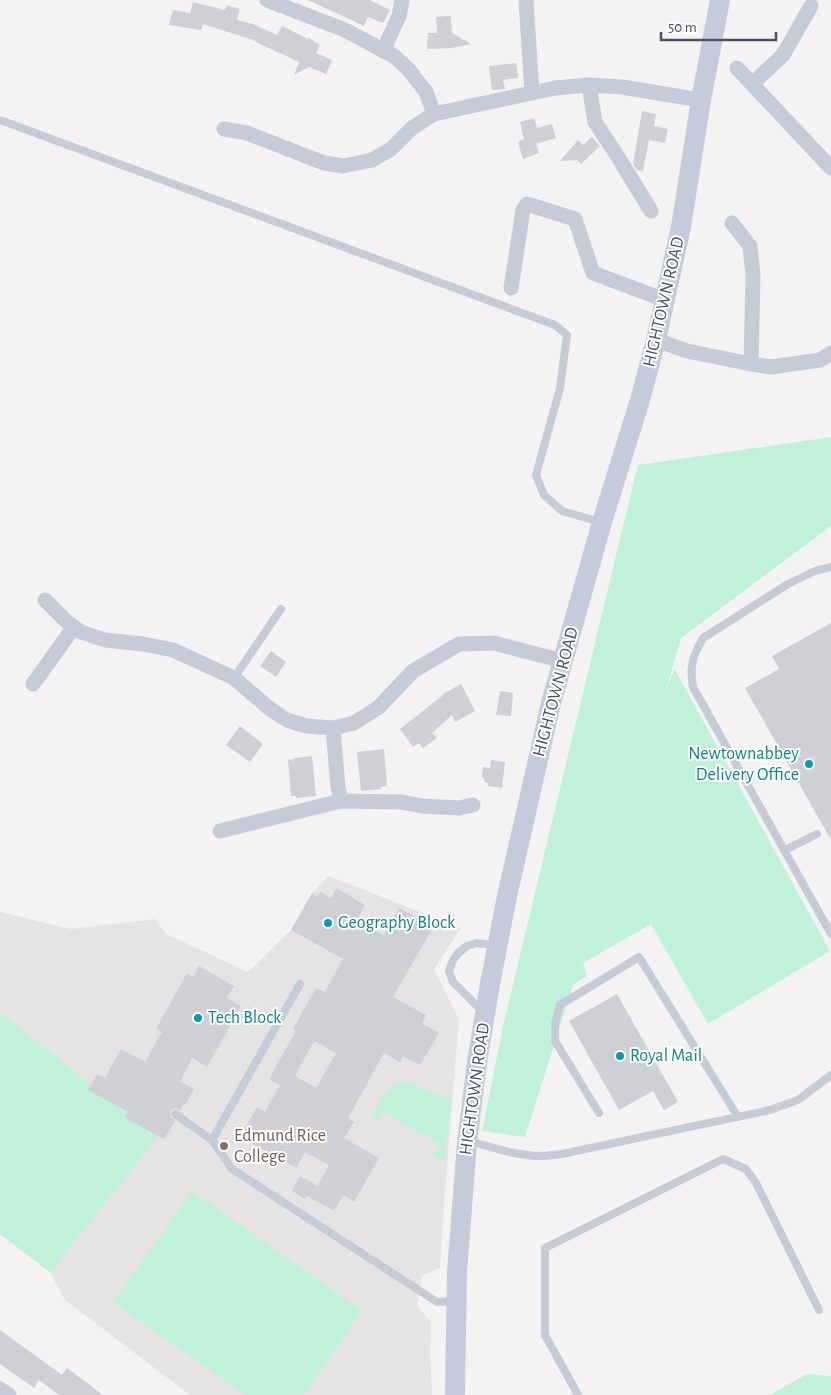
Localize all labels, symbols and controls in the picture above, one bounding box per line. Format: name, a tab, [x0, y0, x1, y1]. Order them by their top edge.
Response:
scale bar	[661, 10, 776, 42]
text: 50 m	[668, 20, 697, 35]
street label: HIGHTOWN ROAD	[640, 235, 688, 369]
street label: HIGHTOWN ROAD	[530, 625, 582, 759]
place label: Newtownabbey Delivery Office	[688, 745, 799, 784]
marker: Newtownabbey Delivery Office	[803, 758, 815, 770]
place label: Geography Block	[338, 914, 456, 932]
marker: Geography Block	[322, 917, 334, 929]
place label: Tech Block	[208, 1009, 282, 1027]
marker: Tech Block	[192, 1012, 204, 1024]
street label: HIGHTOWN ROAD	[457, 1022, 493, 1156]
place label: Royal Mail	[630, 1047, 702, 1065]
marker: Royal Mail	[614, 1050, 626, 1062]
place label: Edmund Rice College	[234, 1127, 326, 1166]
marker: Edmund Rice College	[218, 1140, 230, 1152]

